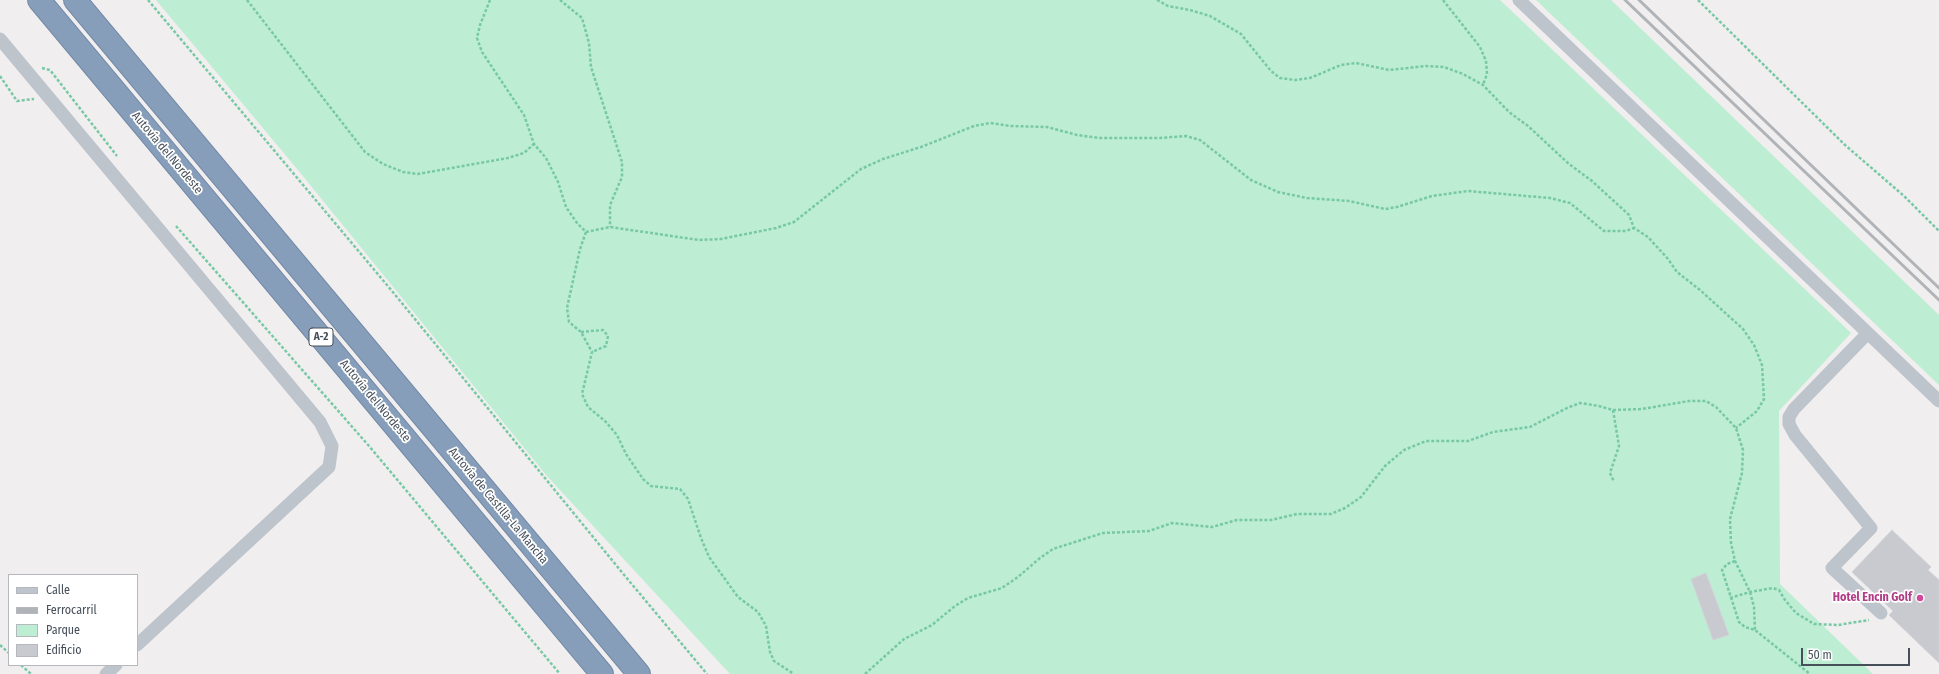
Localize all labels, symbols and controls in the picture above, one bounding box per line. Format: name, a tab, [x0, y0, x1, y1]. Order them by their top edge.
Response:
street label: Autovía del Nordeste	[129, 109, 205, 197]
road number: A-2	[309, 328, 333, 346]
street label: Autovía del Nordeste	[337, 357, 413, 445]
street label: Autovía de Castilla-La Mancha	[445, 445, 551, 567]
legend	[8, 574, 138, 666]
text: Calle	[46, 583, 70, 597]
place label: Hotel Encin Golf	[1833, 591, 1912, 605]
marker: Hotel Encin Golf	[1915, 593, 1925, 603]
text: Ferrocarril	[46, 603, 97, 617]
text: Parque	[46, 623, 80, 637]
scale bar	[1803, 640, 1912, 666]
text: Edificio	[46, 643, 82, 657]
text: 50 m	[1808, 648, 1832, 662]

